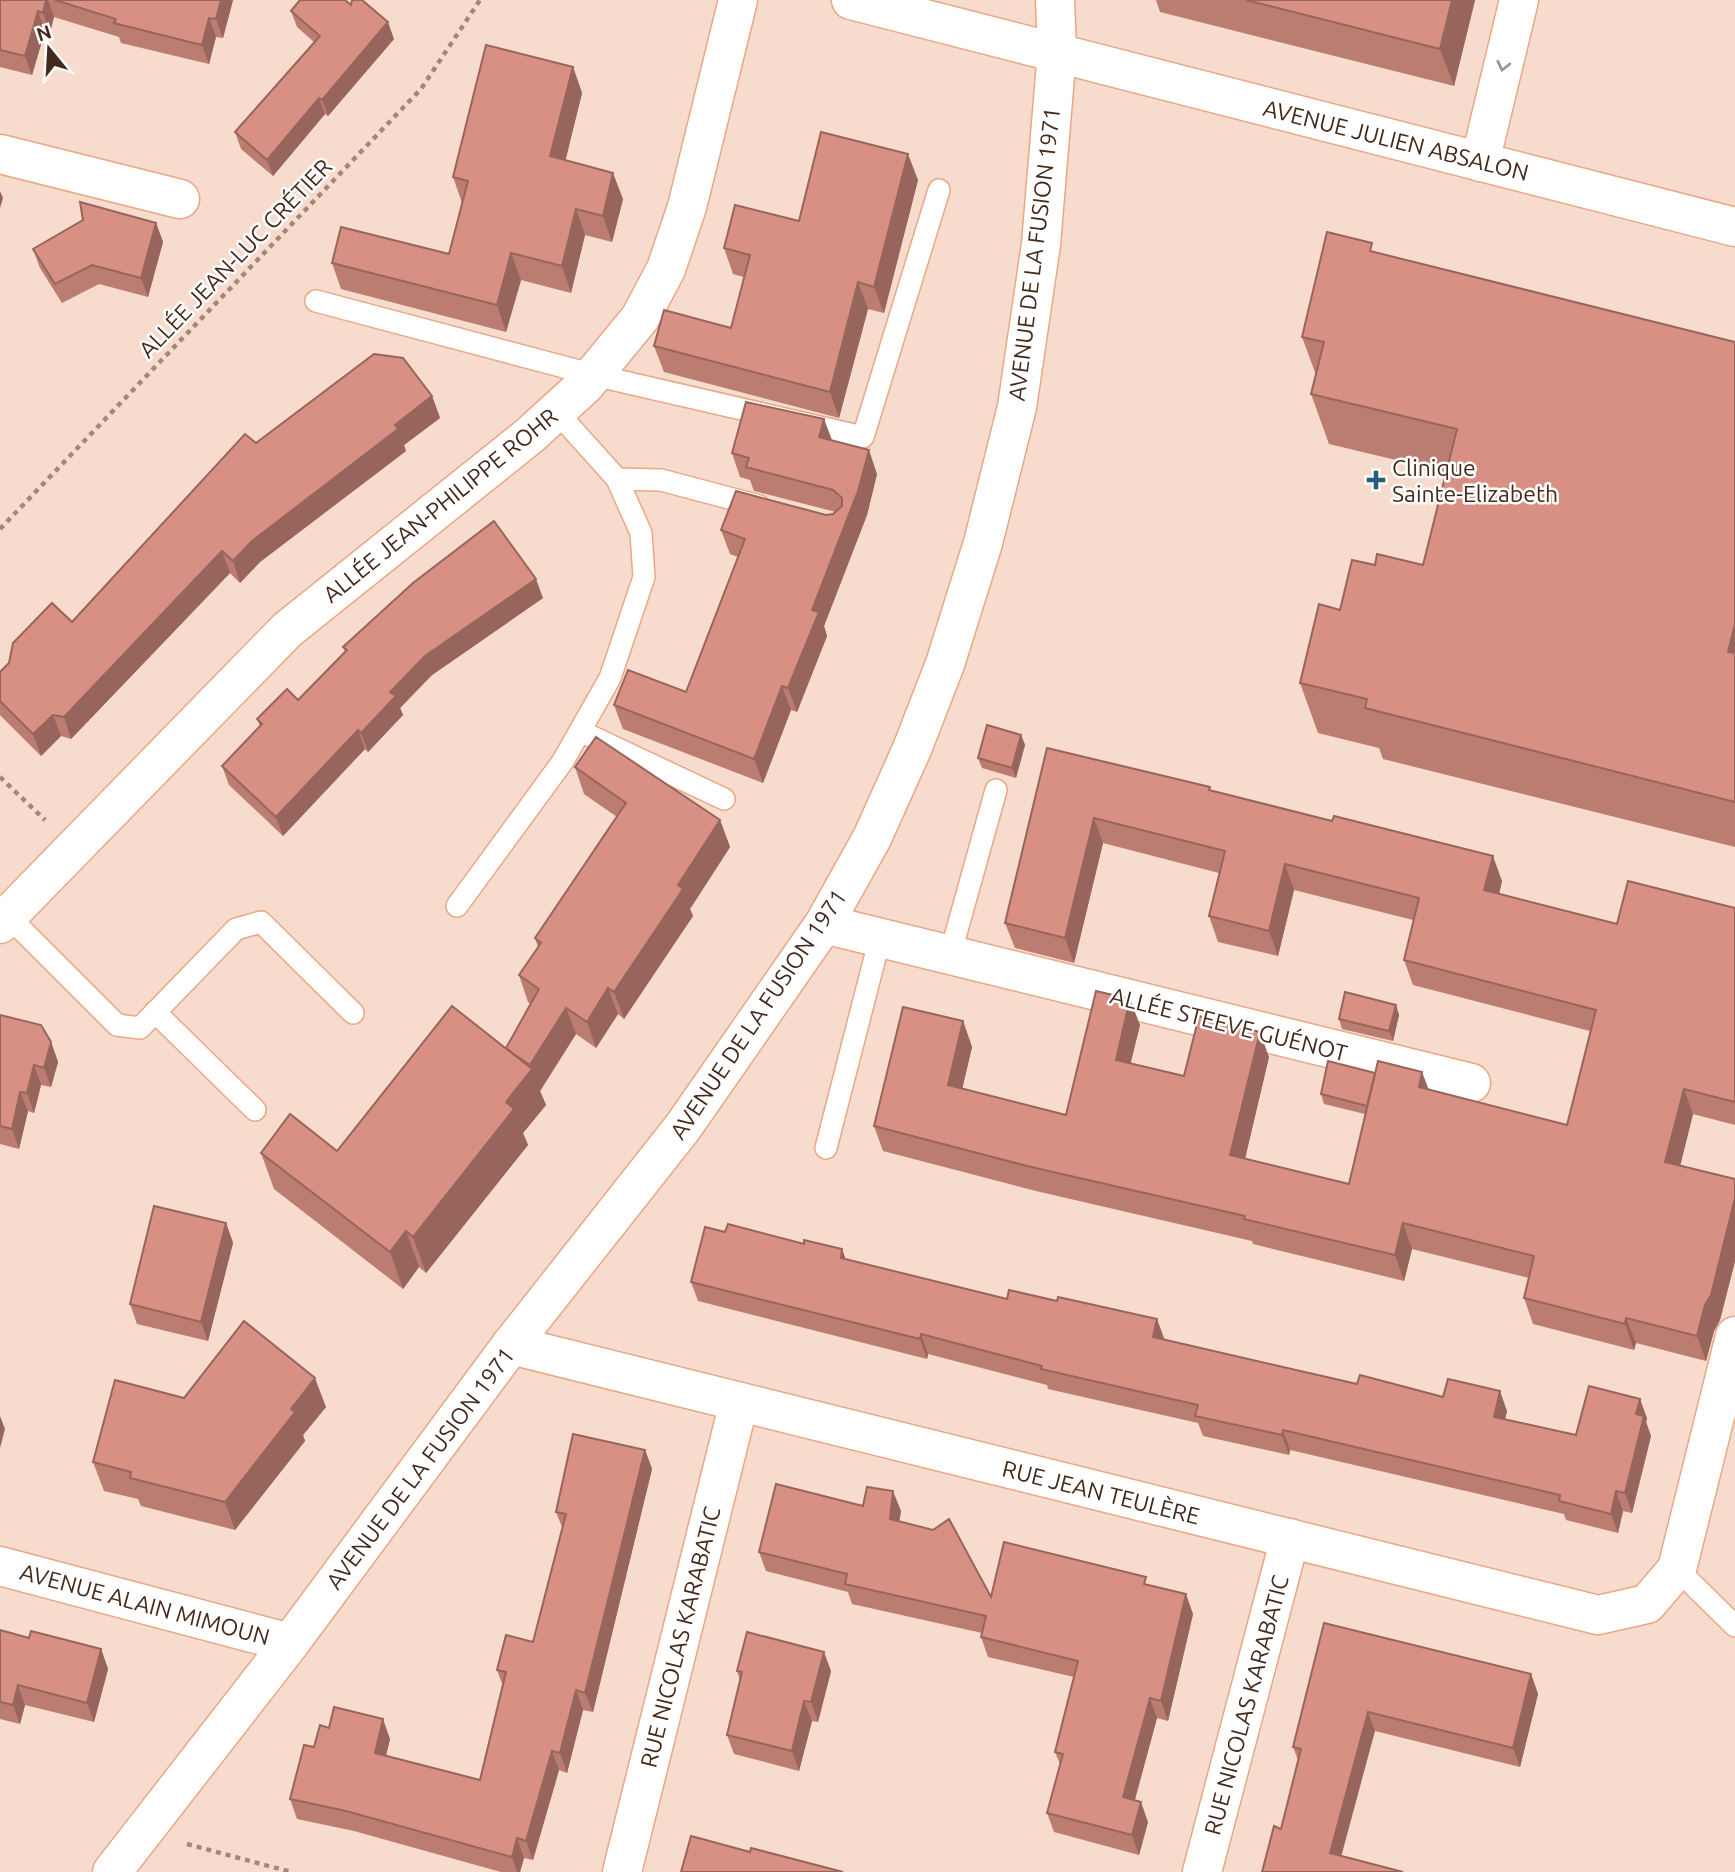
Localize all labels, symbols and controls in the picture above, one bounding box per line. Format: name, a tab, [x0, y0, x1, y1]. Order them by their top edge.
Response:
north arrow	[14, 14, 84, 84]
text: N	[34, 20, 54, 45]
one-way arrow	[1497, 60, 1511, 72]
street label: AVENUE JULIEN ABSALON	[1261, 95, 1531, 185]
street label: AVENUE DE LA FUSION 1971	[1004, 106, 1064, 402]
street label: ALLÉE JEAN-LUC CRÉTIER	[133, 153, 336, 362]
street label: ALLÉE JEAN-PHILIPPE ROHR	[317, 402, 562, 607]
place label: Clinique Sainte-Elizabeth	[1392, 455, 1558, 506]
marker: Clinique Sainte-Elizabeth	[1366, 470, 1386, 490]
street label: AVENUE DE LA FUSION 1971	[665, 884, 851, 1144]
street label: ALLÉE STEEVE GUÉNOT	[1108, 981, 1351, 1066]
street label: AVENUE DE LA FUSION 1971	[321, 1342, 519, 1594]
street label: RUE JEAN TEULÈRE	[1000, 1454, 1202, 1529]
street label: RUE NICOLAS KARABATIC	[635, 1504, 725, 1770]
street label: AVENUE ALAIN MIMOUN	[18, 1559, 272, 1649]
street label: RUE NICOLAS KARABATIC	[1199, 1572, 1293, 1838]

